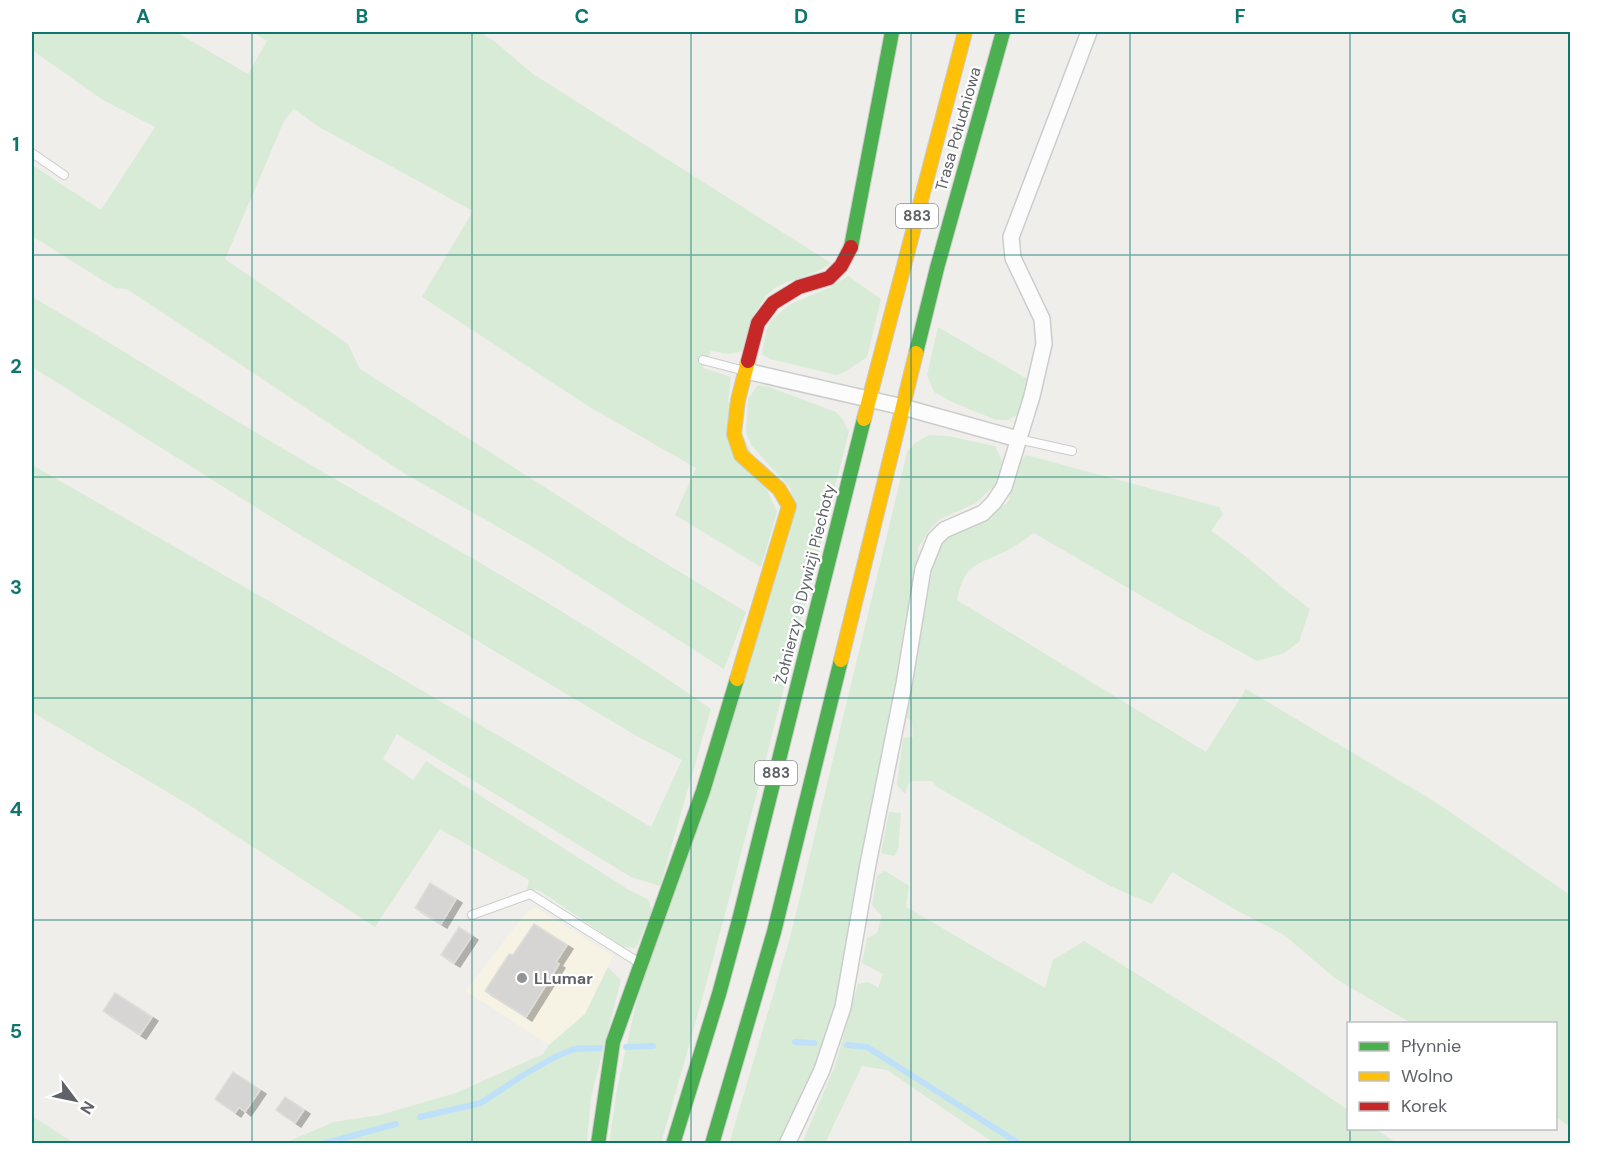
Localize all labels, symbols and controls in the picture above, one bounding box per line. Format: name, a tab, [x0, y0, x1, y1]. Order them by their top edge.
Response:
text: A	[136, 3, 150, 29]
text: B	[356, 3, 368, 29]
text: C	[575, 3, 589, 29]
text: D	[794, 3, 808, 29]
text: E	[1014, 3, 1026, 29]
text: F	[1234, 3, 1246, 29]
text: G	[1451, 3, 1467, 29]
street label: Trasa Południowa	[930, 65, 986, 193]
text: 1	[12, 131, 20, 157]
road number: 883	[896, 204, 938, 228]
text: 2	[10, 353, 22, 379]
street label: Żołnierzy 9 Dywizji Piechoty	[770, 482, 840, 686]
text: 3	[10, 574, 22, 600]
road number: 883	[755, 761, 797, 785]
text: 4	[10, 796, 23, 822]
place label: LLumar	[534, 968, 593, 989]
marker: LLumar	[515, 971, 529, 985]
text: 5	[10, 1018, 22, 1044]
legend	[1347, 1022, 1557, 1130]
text: Płynnie	[1401, 1034, 1461, 1058]
text: Wolno	[1401, 1064, 1453, 1088]
north arrow	[45, 1070, 105, 1130]
text: Korek	[1401, 1094, 1447, 1118]
text: N	[75, 1097, 99, 1118]

